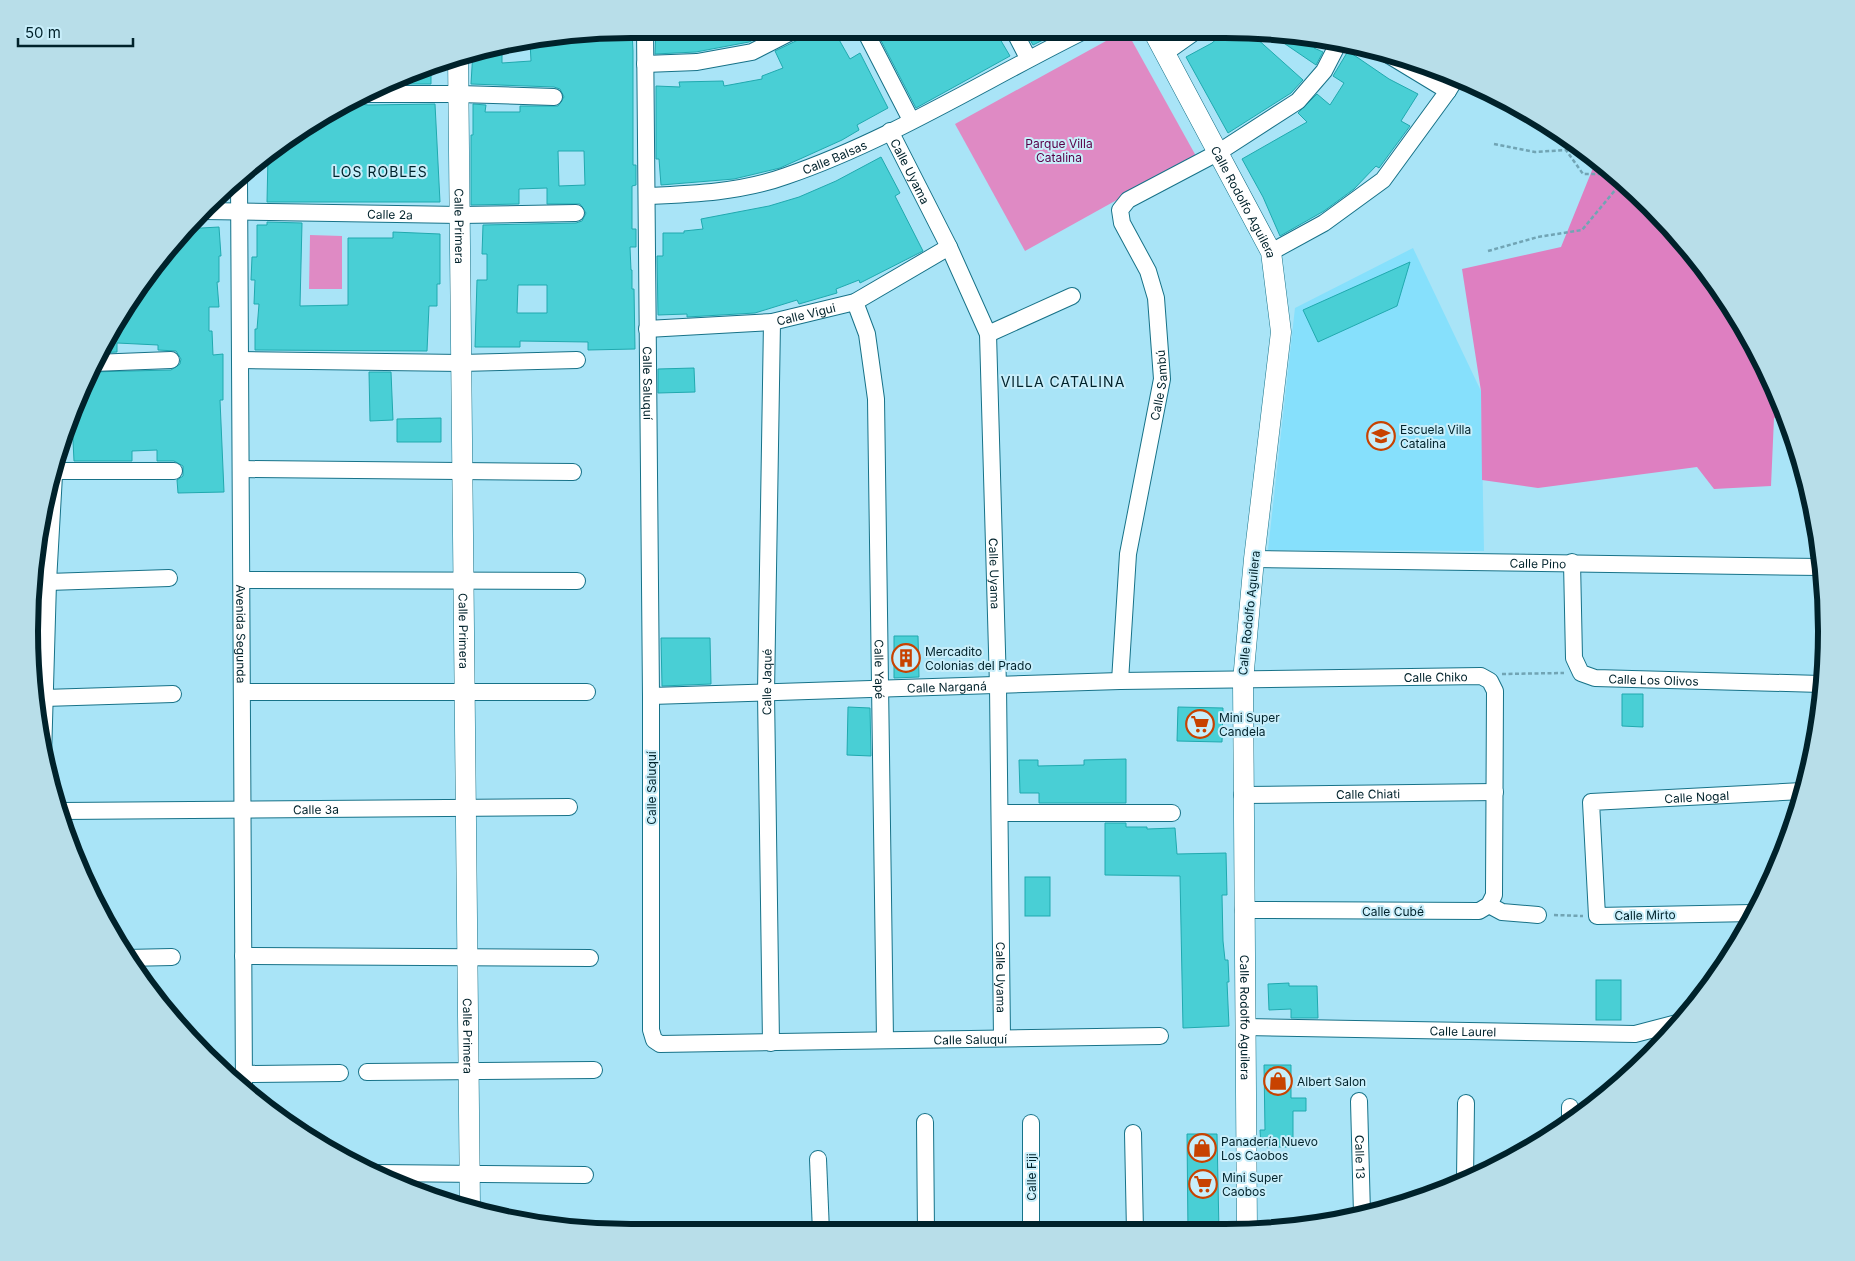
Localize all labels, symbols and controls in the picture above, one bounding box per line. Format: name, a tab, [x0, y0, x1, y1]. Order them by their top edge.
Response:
scale bar	[18, 15, 132, 47]
text: 50 m	[25, 23, 61, 42]
street label: Calle Uyama	[888, 136, 933, 206]
park label: Parque Villa Catalina	[1025, 136, 1093, 165]
street label: Calle Balsas	[800, 137, 869, 177]
street label: Calle Rodolfo Aguilera	[1208, 143, 1279, 259]
district label: LOS ROBLES	[332, 163, 428, 180]
street label: Calle Primera	[452, 188, 468, 264]
street label: Calle 2a	[367, 206, 413, 222]
street label: Calle Vigui	[775, 299, 837, 328]
street label: Calle Saluquí	[640, 346, 656, 420]
street label: Calle Sambú	[1147, 349, 1170, 422]
district label: VILLA CATALINA	[1001, 373, 1125, 390]
school or university icon: Escuela Villa Catalina	[1366, 421, 1396, 451]
place label: Escuela Villa Catalina	[1400, 422, 1471, 451]
street label: Calle Uyama	[986, 538, 1003, 609]
street label: Calle Rodolfo Aguilera	[1235, 550, 1263, 676]
street label: Calle Pino	[1510, 555, 1566, 571]
street label: Avenida Segunda	[234, 585, 249, 683]
street label: Calle Primera	[456, 593, 472, 669]
street label: Calle Yapé	[872, 639, 888, 699]
building icon: Mercadito Colonias del Prado	[891, 643, 921, 673]
place label: Mercadito Colonias del Prado	[925, 644, 1032, 673]
street label: Calle Jaqué	[758, 649, 774, 716]
street label: Calle Chiko	[1404, 669, 1468, 685]
street label: Calle Los Olivos	[1608, 671, 1699, 688]
street label: Calle Narganá	[907, 678, 987, 695]
supermarket icon: Mini Super Candela	[1185, 709, 1215, 739]
place label: Mini Super Candela	[1219, 710, 1280, 739]
street label: Calle Saluquí	[644, 751, 659, 825]
street label: Calle Chiati	[1336, 786, 1400, 801]
street label: Calle Nogal	[1664, 787, 1730, 806]
street label: Calle 3a	[293, 801, 339, 817]
street label: Calle Cubé	[1362, 904, 1424, 919]
street label: Calle Mirto	[1614, 907, 1676, 923]
street label: Calle Uyama	[993, 942, 1009, 1013]
street label: Calle Rodolfo Aguilera	[1237, 955, 1253, 1080]
street label: Calle Primera	[460, 998, 476, 1074]
street label: Calle Laurel	[1430, 1023, 1496, 1039]
street label: Calle Saluquí	[933, 1031, 1007, 1047]
shop icon: Albert Salon	[1263, 1066, 1293, 1096]
place label: Albert Salon	[1297, 1074, 1366, 1089]
shop icon: Panadería Nuevo Los Caobos	[1187, 1133, 1217, 1163]
place label: Panadería Nuevo Los Caobos	[1221, 1134, 1318, 1163]
street label: Calle 13	[1352, 1135, 1369, 1179]
street label: Calle Fiji	[1024, 1153, 1039, 1201]
supermarket icon: Mini Super Caobos	[1188, 1169, 1218, 1199]
place label: Mini Super Caobos	[1222, 1170, 1283, 1199]

